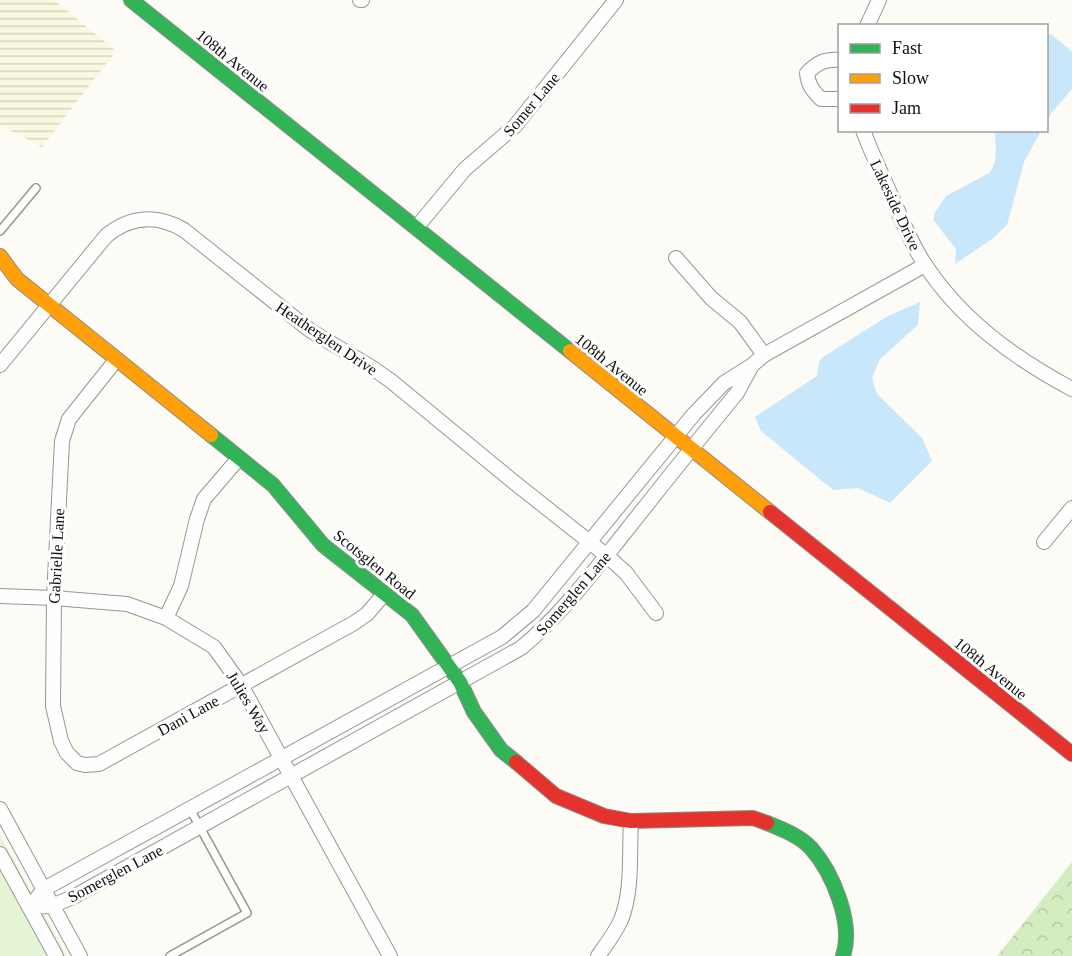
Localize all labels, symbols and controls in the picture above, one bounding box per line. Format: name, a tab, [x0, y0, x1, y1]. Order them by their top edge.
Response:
legend	[838, 24, 1048, 132]
street label: 108th Avenue	[193, 26, 272, 95]
text: Fast	[892, 38, 922, 58]
text: Slow	[892, 68, 929, 88]
street label: Somer Lane	[500, 69, 563, 140]
text: Jam	[892, 98, 921, 118]
street label: Lakeside Drive	[867, 157, 924, 253]
street label: Heatherglen Drive	[272, 298, 381, 379]
street label: 108th Avenue	[572, 330, 651, 399]
street label: Gabrielle Lane	[46, 508, 67, 604]
street label: Scotsglen Road	[330, 526, 419, 603]
street label: Somerglen Lane	[533, 548, 615, 639]
street label: 108th Avenue	[951, 634, 1030, 703]
street label: Julies Way	[223, 668, 274, 737]
street label: Dani Lane	[155, 692, 222, 739]
street label: Somerglen Lane	[65, 841, 166, 906]

